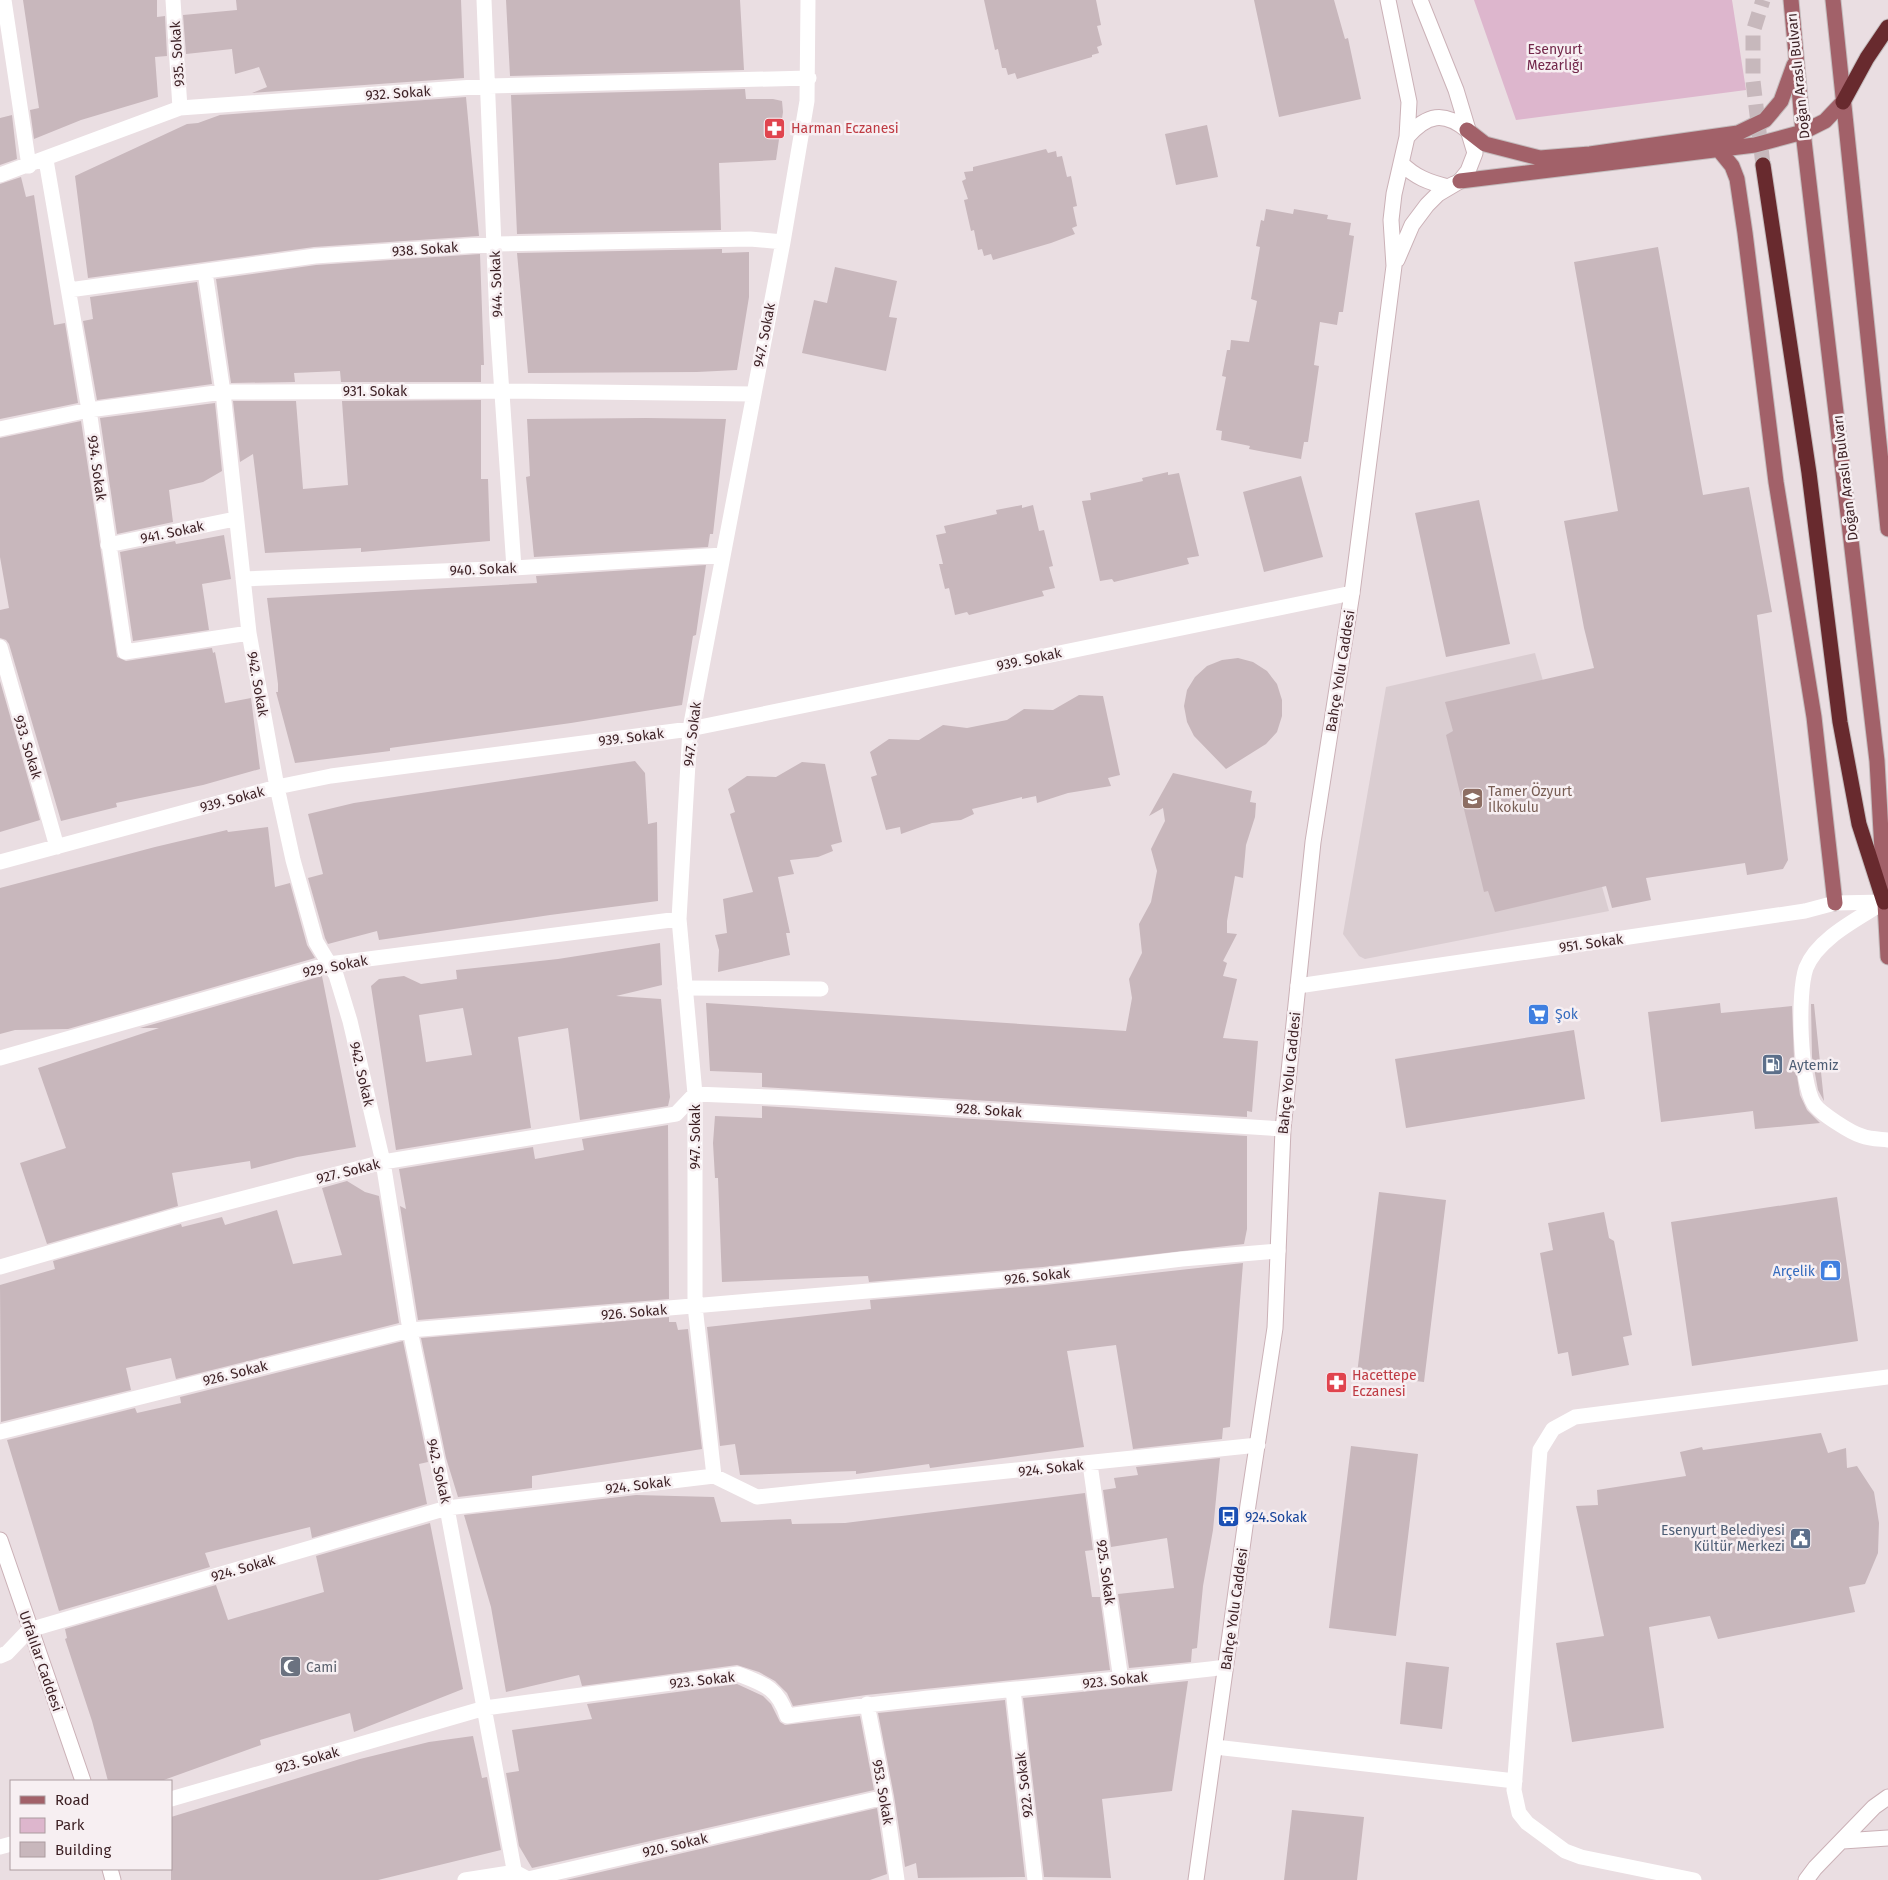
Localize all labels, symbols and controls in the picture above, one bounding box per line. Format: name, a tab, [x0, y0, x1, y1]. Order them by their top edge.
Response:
street label: Doğan Araslı Bulvarı	[1783, 12, 1814, 140]
street label: 935. Sokak	[167, 20, 188, 87]
park label: Esenyurt Mezarlığı	[1527, 41, 1584, 74]
street label: 932. Sokak	[365, 83, 432, 104]
pharmacy icon: Harman Eczanesi	[763, 116, 787, 140]
place label: Harman Eczanesi	[791, 120, 899, 137]
street label: 938. Sokak	[391, 239, 460, 260]
street label: 944. Sokak	[487, 250, 506, 318]
street label: 947. Sokak	[750, 301, 779, 369]
street label: 931. Sokak	[343, 383, 408, 400]
street label: Doğan Araslı Bulvarı	[1829, 414, 1862, 542]
street label: 934. Sokak	[83, 434, 110, 503]
street label: 941. Sokak	[139, 517, 206, 548]
street label: 940. Sokak	[449, 560, 518, 579]
street label: Bahçe Yolu Caddesi	[1322, 609, 1359, 733]
street label: 939. Sokak	[995, 644, 1064, 675]
street label: 942. Sokak	[243, 650, 272, 719]
street label: 947. Sokak	[680, 700, 705, 767]
street label: 933. Sokak	[10, 713, 45, 782]
street label: 939. Sokak	[597, 725, 666, 750]
place label: Tamer Özyurt İlkokulu	[1488, 782, 1573, 816]
street label: 939. Sokak	[198, 783, 267, 816]
school or university icon: Tamer Özyurt İlkokulu	[1460, 787, 1484, 811]
street label: 951. Sokak	[1558, 930, 1625, 956]
street label: 929. Sokak	[301, 952, 370, 981]
supermarket icon: Şok	[1527, 1002, 1551, 1026]
place label: Şok	[1555, 1006, 1579, 1023]
street label: Bahçe Yolu Caddesi	[1275, 1011, 1304, 1135]
street label: 942. Sokak	[346, 1040, 377, 1109]
fuel station icon: Aytemiz	[1761, 1053, 1785, 1077]
place label: Aytemiz	[1789, 1057, 1838, 1074]
street label: 928. Sokak	[955, 1100, 1023, 1121]
street label: 947. Sokak	[687, 1104, 704, 1170]
street label: 927. Sokak	[315, 1155, 382, 1188]
shop icon: Arçelik	[1819, 1259, 1843, 1283]
place label: Arçelik	[1773, 1263, 1816, 1280]
street label: 926. Sokak	[1003, 1265, 1072, 1288]
street label: 926. Sokak	[600, 1301, 669, 1324]
street label: 926. Sokak	[201, 1357, 270, 1390]
place label: Hacettepe Eczanesi	[1352, 1367, 1417, 1400]
pharmacy icon: Hacettepe Eczanesi	[1324, 1371, 1348, 1395]
street label: 942. Sokak	[423, 1437, 454, 1506]
street label: 924. Sokak	[1018, 1457, 1085, 1480]
street label: 924. Sokak	[604, 1473, 673, 1498]
bus stop icon: 924.Sokak	[1217, 1505, 1241, 1529]
place label: 924.Sokak	[1245, 1509, 1308, 1526]
place label: Esenyurt Belediyesi Kültür Merkezi	[1661, 1522, 1785, 1555]
public building icon: Esenyurt Belediyesi Kültür Merkezi	[1789, 1526, 1813, 1550]
street label: 925. Sokak	[1093, 1538, 1119, 1607]
street label: Bahçe Yolu Caddesi	[1217, 1547, 1251, 1671]
street label: 924. Sokak	[209, 1551, 278, 1586]
street label: Urfalılar Caddesi	[15, 1609, 66, 1714]
mosque icon: Cami	[278, 1655, 302, 1679]
place label: Cami	[306, 1659, 337, 1676]
street label: 923. Sokak	[669, 1669, 736, 1692]
street label: 923. Sokak	[1082, 1669, 1149, 1692]
street label: 923. Sokak	[273, 1743, 342, 1778]
street label: 922. Sokak	[1012, 1751, 1037, 1818]
street label: 953. Sokak	[868, 1758, 897, 1827]
legend	[10, 1780, 172, 1870]
text: Road	[55, 1791, 90, 1809]
text: Park	[55, 1816, 85, 1834]
street label: 920. Sokak	[641, 1830, 710, 1861]
text: Building	[55, 1841, 111, 1859]

